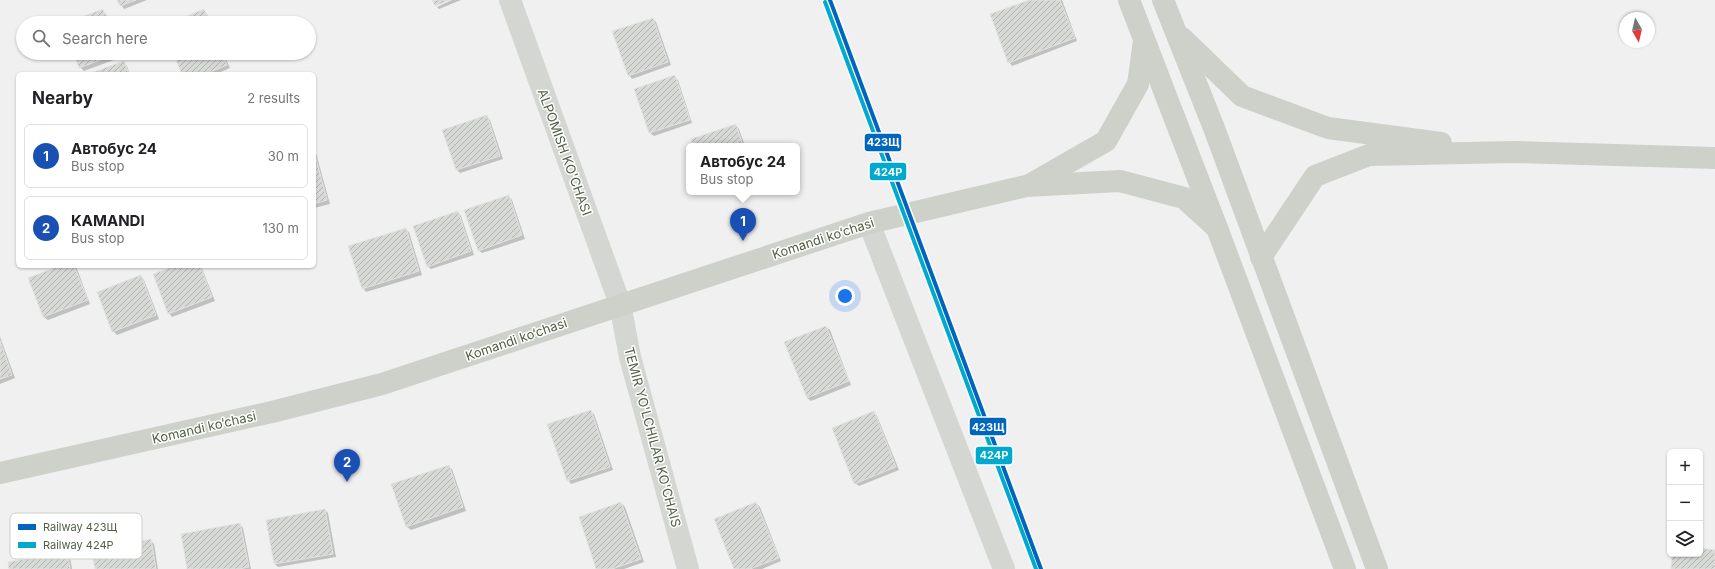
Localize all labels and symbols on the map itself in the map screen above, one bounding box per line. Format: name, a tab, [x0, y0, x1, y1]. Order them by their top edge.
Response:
north arrow	[1619, 12, 1655, 48]
street label: ALPOMISH KO'CHASI	[535, 87, 595, 217]
line badge: 423Щ	[864, 133, 902, 152]
text: 423Щ	[867, 135, 899, 149]
line badge: 424Р	[869, 162, 907, 181]
text: 424Р	[874, 165, 902, 179]
pin: 1	[730, 208, 756, 241]
street label: Komandi ko‘chasi	[770, 214, 876, 262]
your location	[835, 286, 855, 306]
street label: Komandi ko‘chasi	[463, 314, 569, 364]
street label: TEMIR YO'LCHILAR KO'CHAIS	[621, 345, 685, 529]
street label: Komandi ko‘chasi	[150, 407, 258, 447]
line badge: 423Щ	[969, 417, 1007, 436]
text: 423Щ	[972, 420, 1004, 434]
line badge: 424Р	[975, 446, 1013, 465]
text: 424Р	[980, 448, 1008, 462]
pin: 2	[334, 449, 360, 482]
legend	[10, 513, 142, 559]
text: Railway 423Щ	[43, 520, 117, 534]
text: Railway 424Р	[43, 538, 114, 552]

